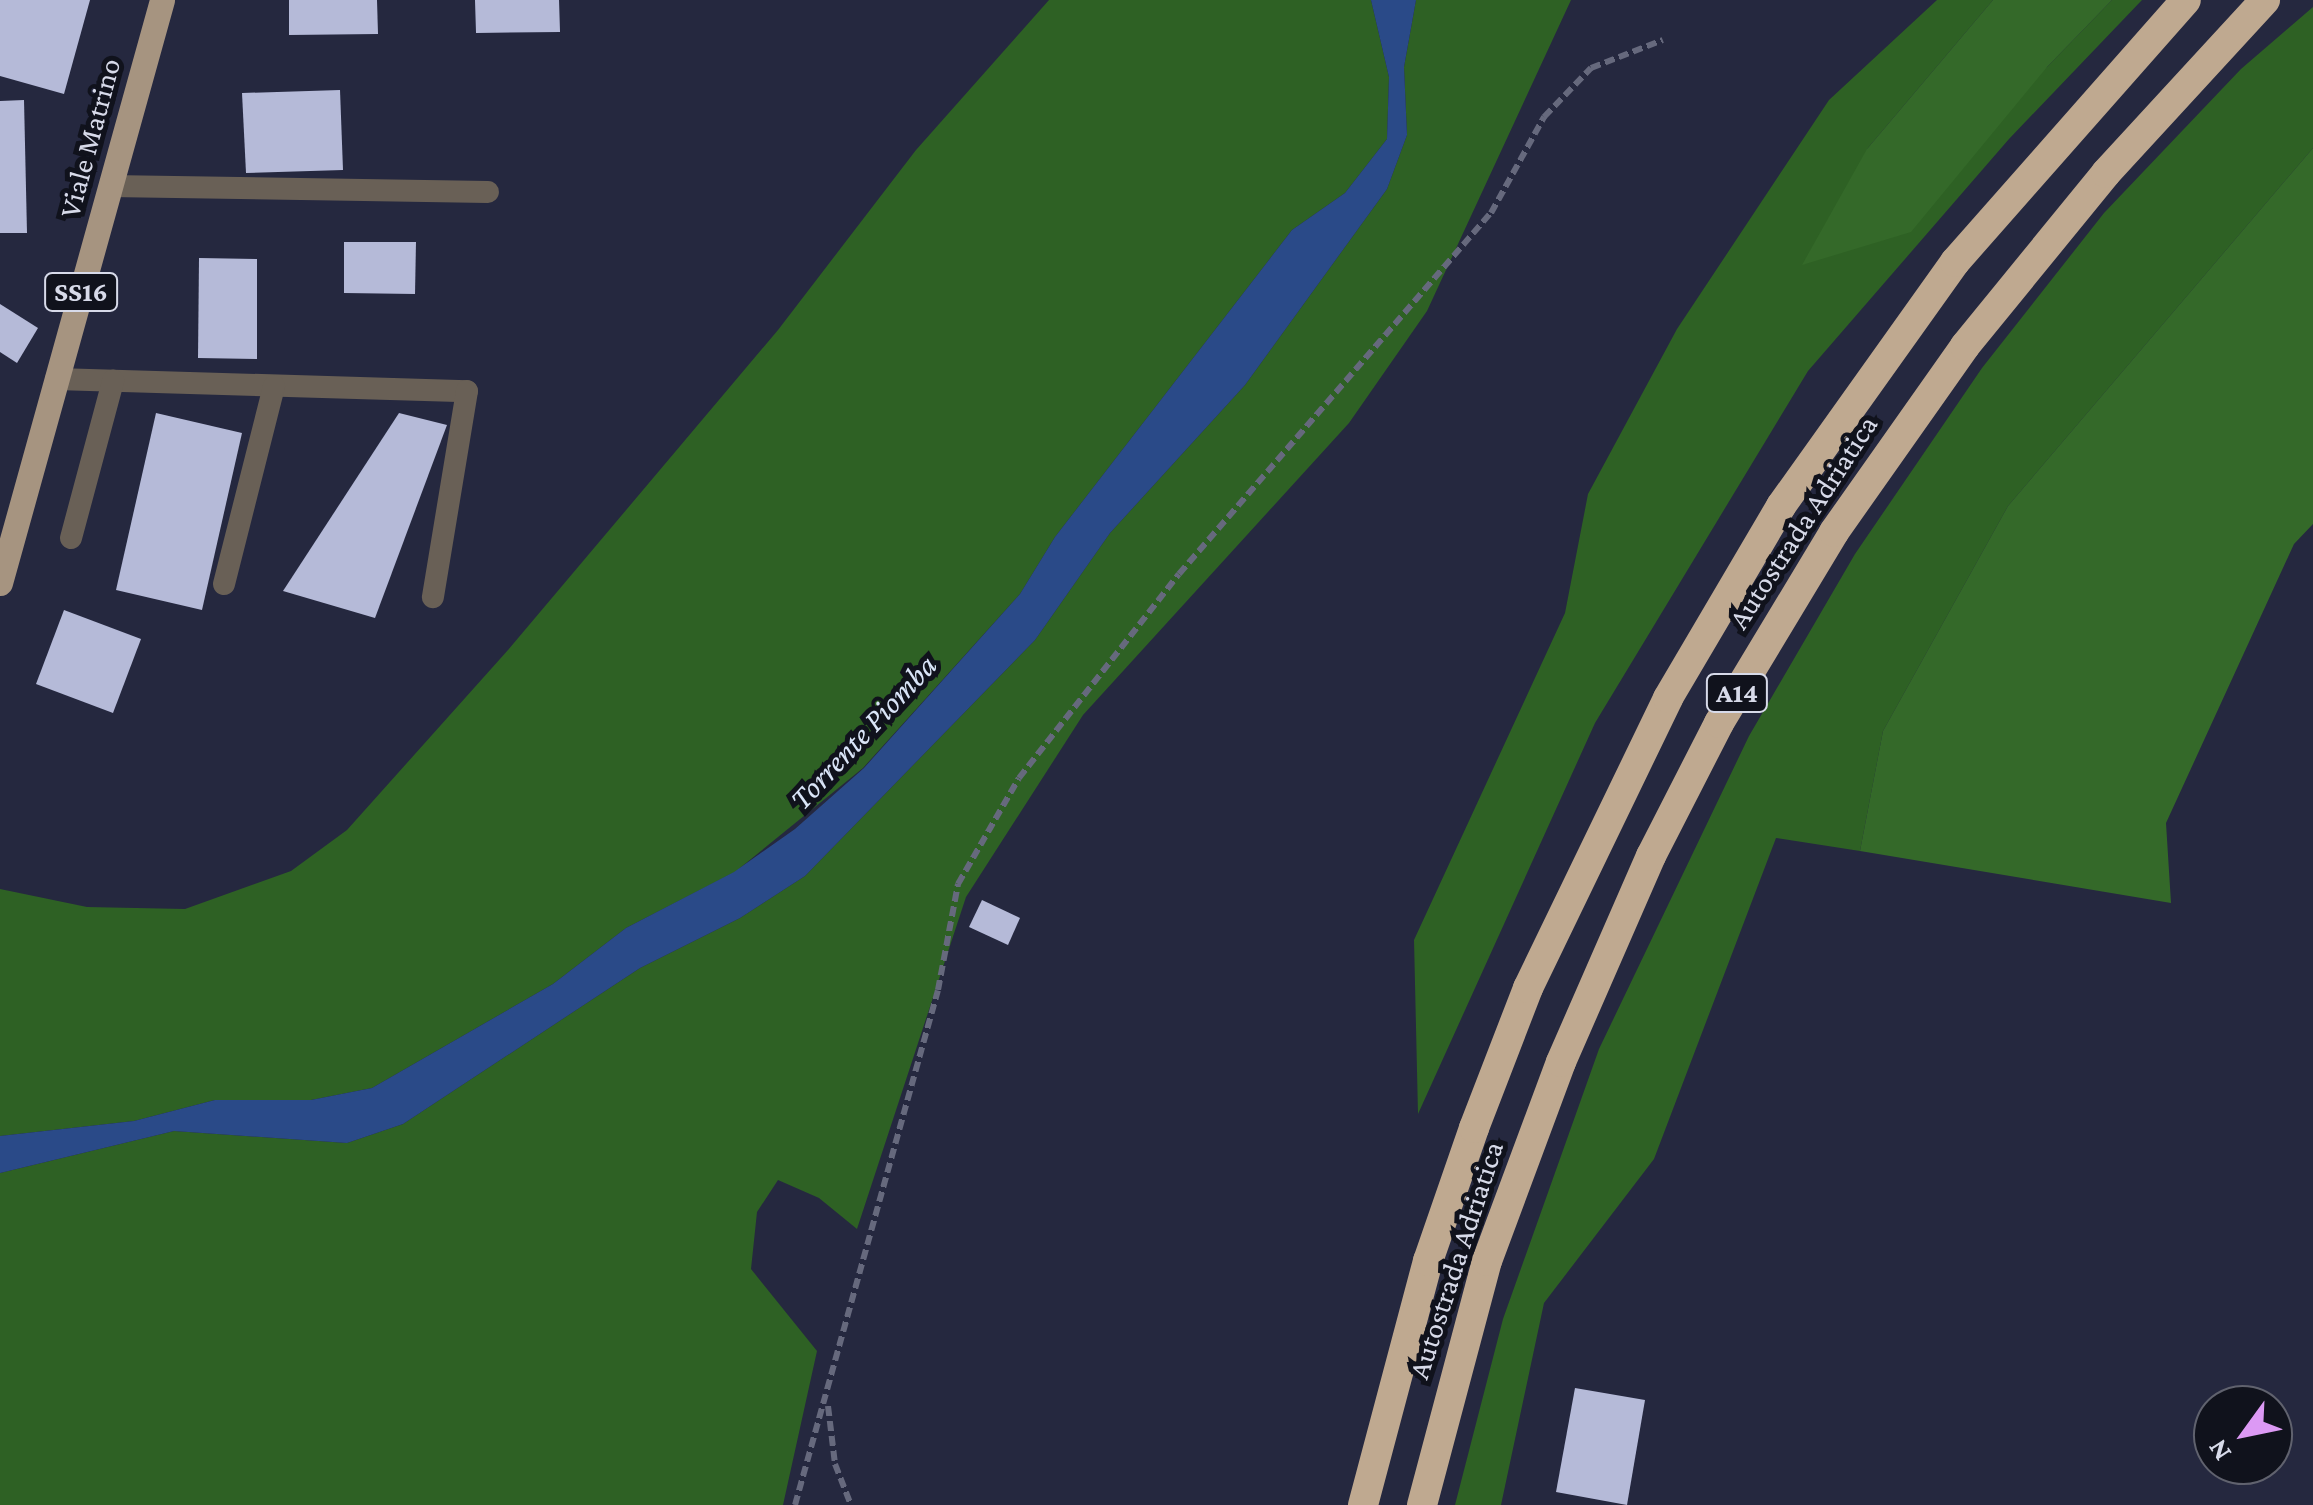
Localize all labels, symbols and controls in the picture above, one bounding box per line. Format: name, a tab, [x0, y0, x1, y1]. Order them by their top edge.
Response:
street label: Viale Matrino	[51, 54, 129, 222]
road number: SS16	[44, 269, 118, 315]
street label: Autostrada Adriatica	[1720, 408, 1886, 636]
water label: Torrente Piomba	[781, 646, 945, 818]
road number: A14	[1704, 670, 1770, 716]
street label: Autostrada Adriatica	[1401, 1137, 1511, 1383]
north arrow	[2193, 1385, 2293, 1485]
text: N	[2201, 1434, 2237, 1467]

